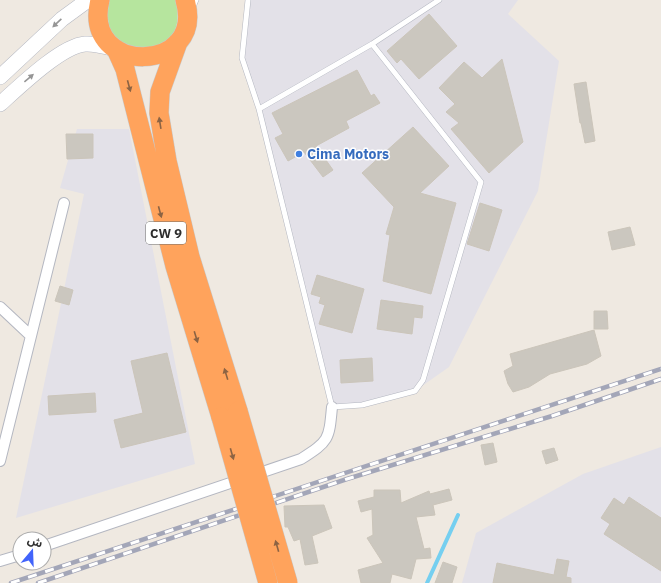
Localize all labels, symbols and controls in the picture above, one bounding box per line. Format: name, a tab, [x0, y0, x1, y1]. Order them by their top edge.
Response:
one-way arrow	[52, 19, 62, 28]
one-way arrow	[24, 73, 35, 82]
one-way arrow	[126, 80, 132, 92]
one-way arrow	[157, 117, 163, 129]
place label: Cima Motors	[307, 145, 389, 163]
marker: Cima Motors	[294, 149, 304, 159]
one-way arrow	[158, 206, 164, 218]
road number: CW 9	[146, 222, 186, 244]
one-way arrow	[194, 331, 200, 343]
one-way arrow	[223, 367, 229, 379]
one-way arrow	[229, 448, 235, 460]
north arrow	[12, 531, 52, 571]
text: ش	[26, 532, 45, 551]
one-way arrow	[274, 539, 280, 551]

